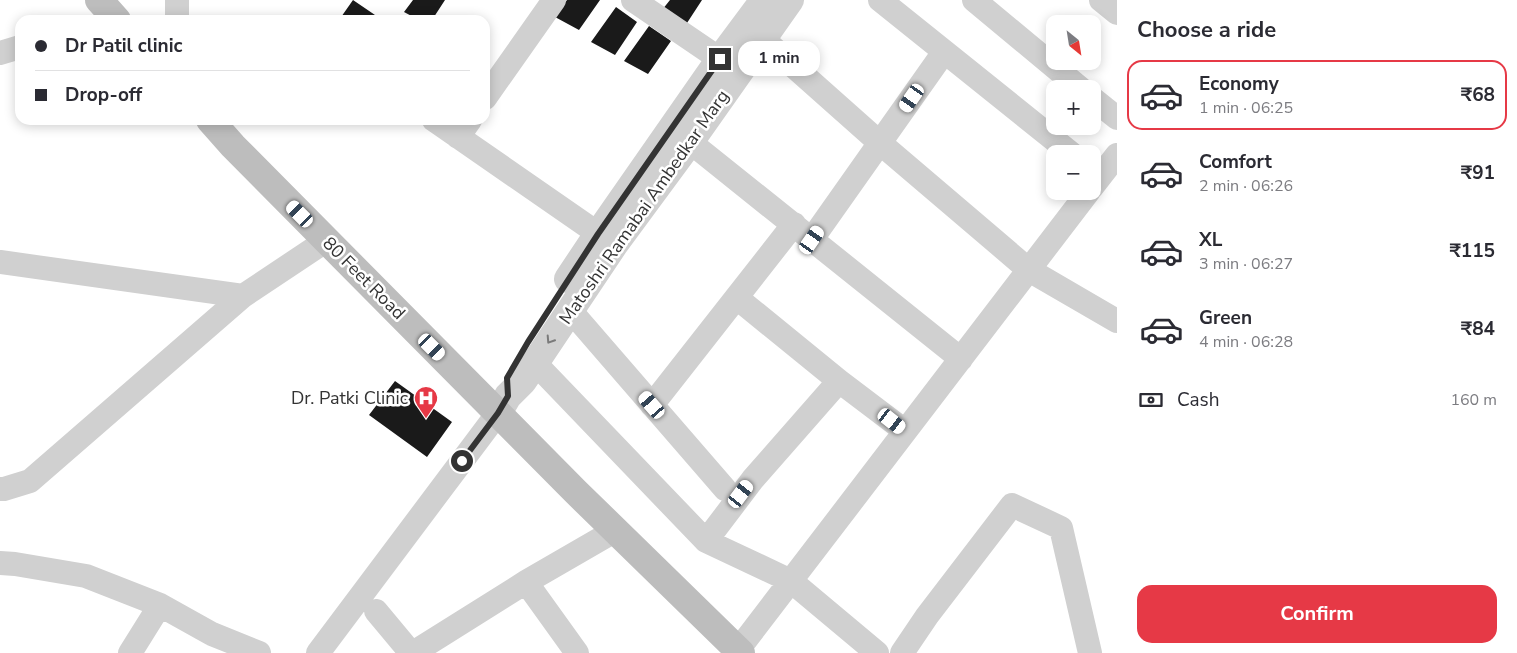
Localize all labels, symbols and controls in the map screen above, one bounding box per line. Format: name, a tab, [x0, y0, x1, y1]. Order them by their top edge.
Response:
north arrow	[1046, 15, 1101, 70]
map controls	[1046, 15, 1101, 200]
text: Choose a ride	[1137, 15, 1276, 45]
text: Dr Patil clinic	[65, 33, 183, 59]
callout: 1 min	[738, 42, 820, 76]
text: 1 min	[758, 47, 800, 69]
route end	[709, 48, 731, 70]
text: Economy	[1199, 71, 1279, 97]
icon: car	[1139, 73, 1184, 118]
button: +	[1046, 80, 1101, 135]
car	[897, 81, 926, 115]
text: Drop-off	[65, 82, 142, 108]
text: ₹68	[1461, 82, 1495, 108]
street label: Matoshri Ramabai Ambedkar Marg	[554, 85, 734, 329]
text: 1 min · 06:25	[1199, 97, 1293, 119]
button: −	[1046, 145, 1101, 200]
text: Comfort	[1199, 149, 1272, 175]
icon: car	[1139, 151, 1184, 196]
text: ₹91	[1461, 160, 1495, 186]
text: 2 min · 06:26	[1199, 175, 1293, 197]
car	[284, 198, 315, 230]
car	[797, 223, 826, 257]
text: XL	[1199, 227, 1222, 253]
icon: car	[1139, 229, 1184, 274]
street label: 80 Feet Road	[317, 231, 411, 325]
text: ₹115	[1449, 238, 1495, 264]
text: 3 min · 06:27	[1199, 253, 1293, 275]
text: Green	[1199, 305, 1252, 331]
icon: car	[1139, 307, 1184, 352]
text: ₹84	[1461, 316, 1495, 342]
car	[416, 331, 447, 363]
text: 4 min · 06:28	[1199, 331, 1293, 353]
one-way arrow	[547, 334, 556, 343]
hospital icon: Dr. Patki Clinic	[413, 385, 439, 419]
place label: Dr. Patki Clinic	[291, 386, 408, 410]
icon: cash	[1137, 386, 1165, 414]
text: Cash	[1177, 387, 1219, 413]
car	[636, 389, 667, 421]
text: 160 m	[1450, 389, 1497, 411]
car	[875, 406, 908, 436]
route start	[451, 450, 473, 472]
car	[725, 478, 756, 510]
button: Confirm	[1137, 585, 1497, 643]

